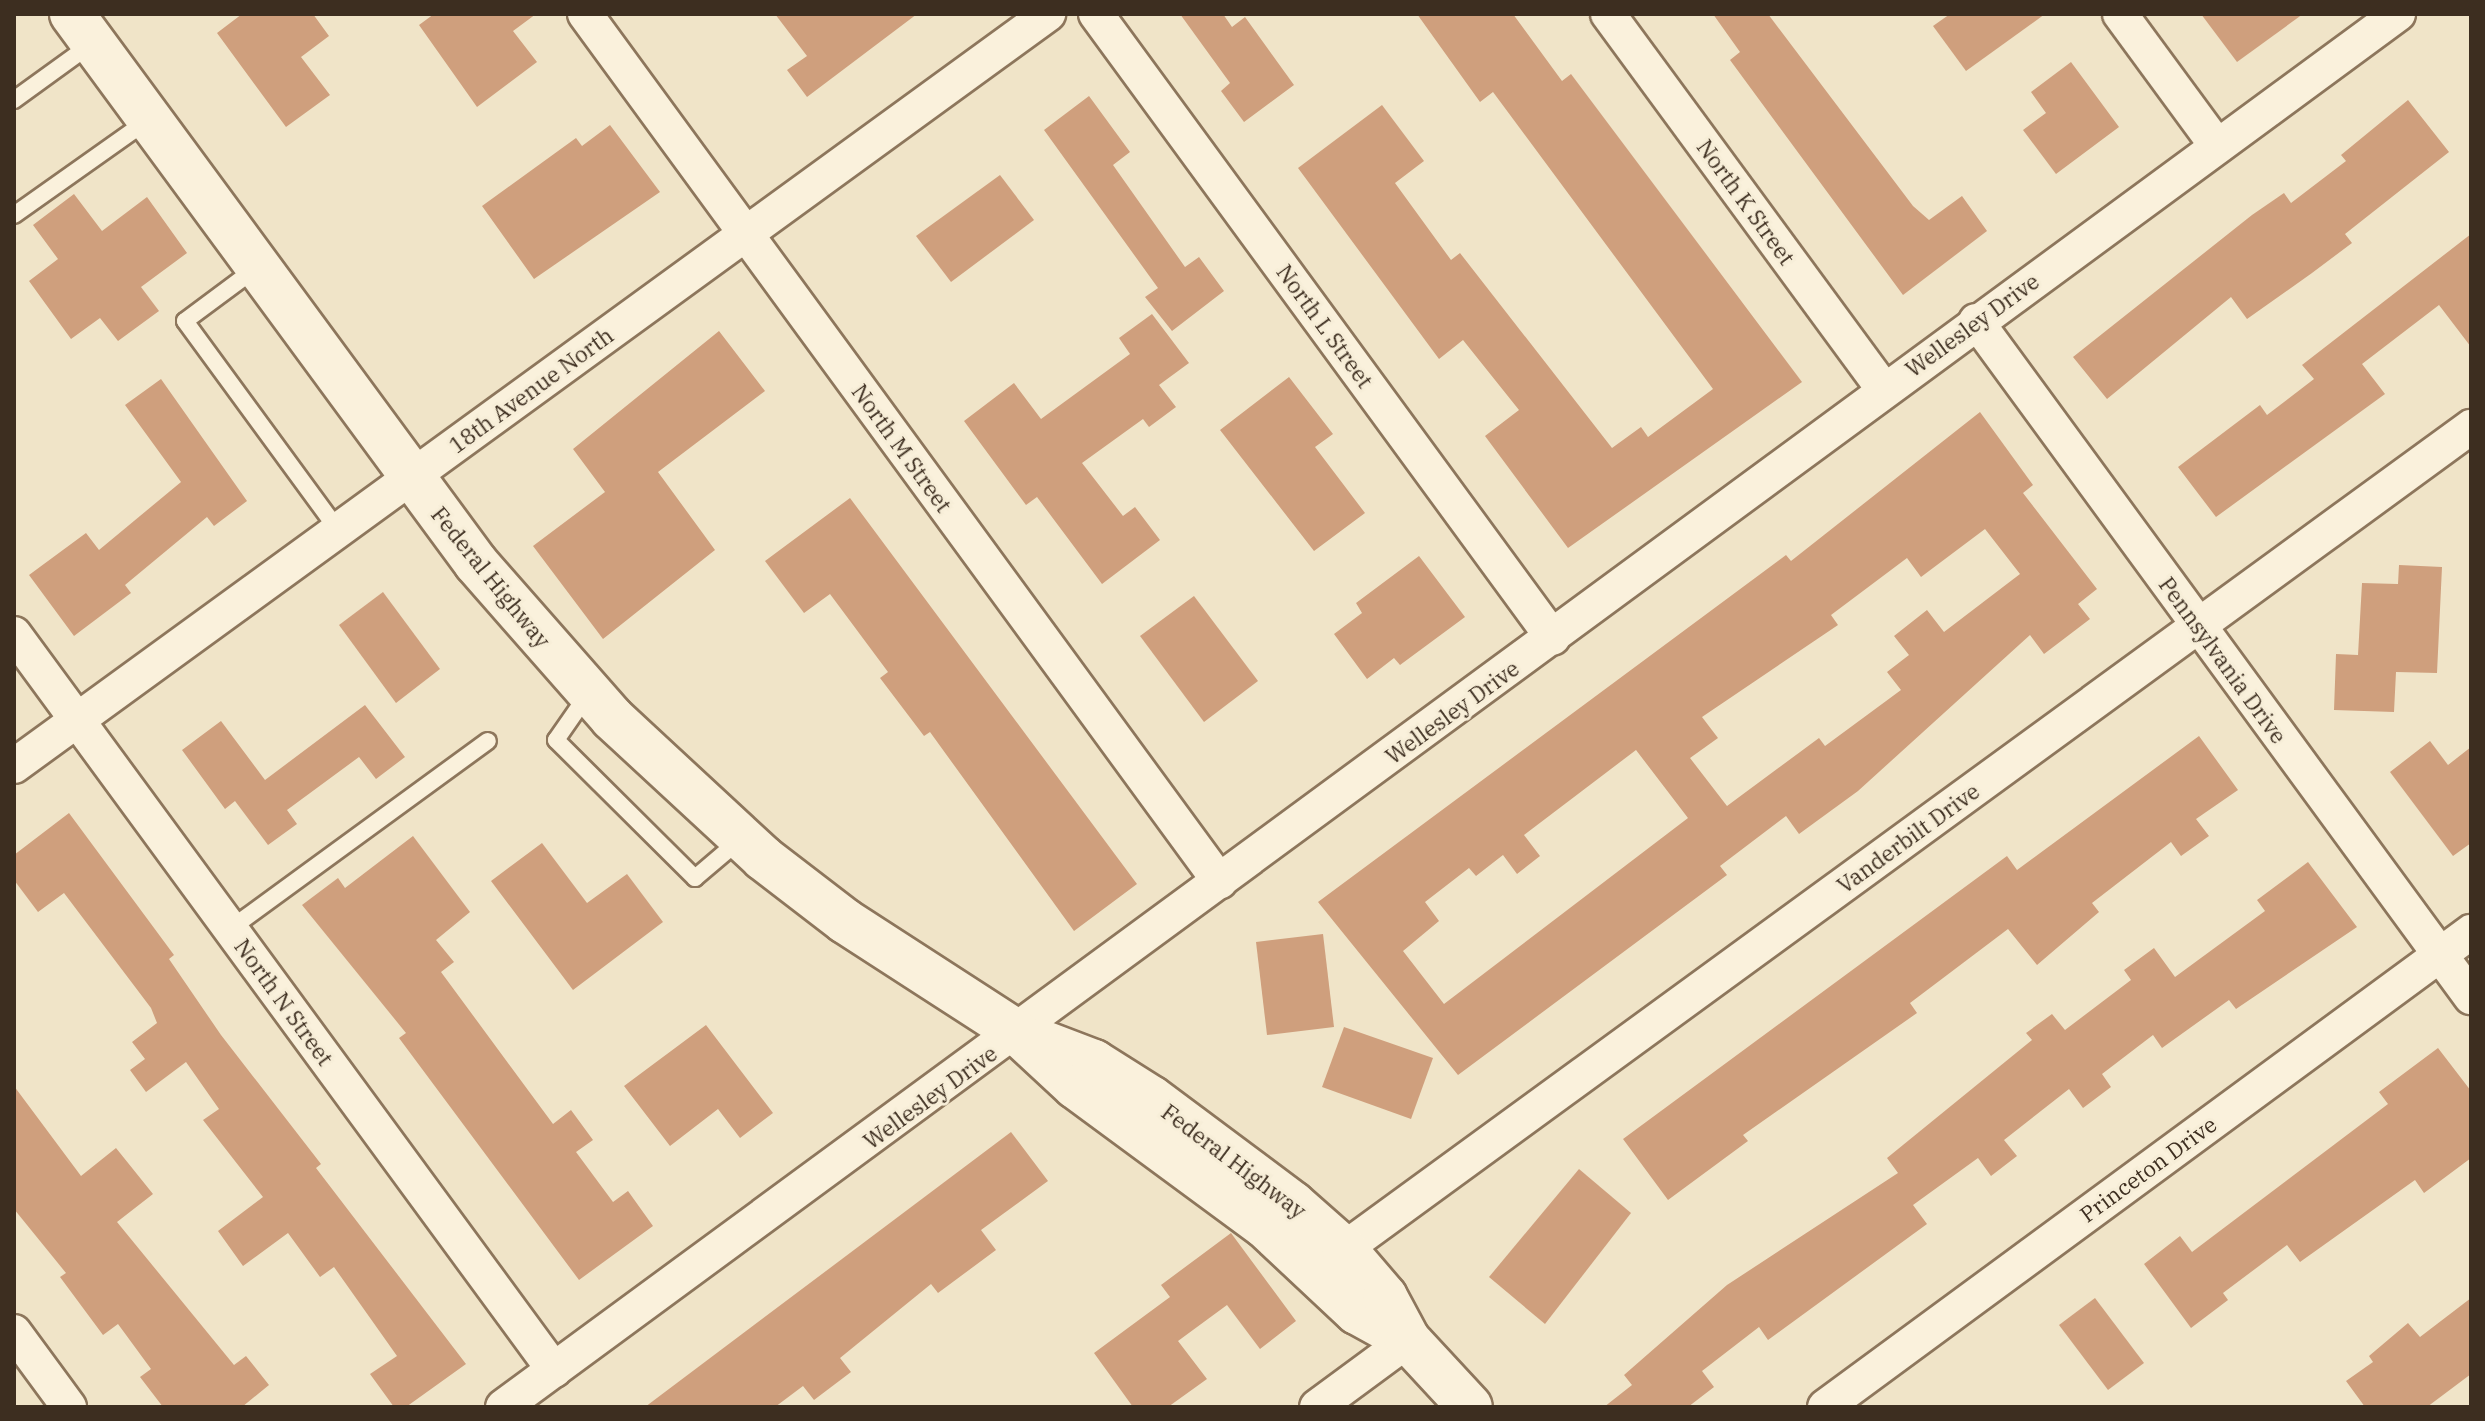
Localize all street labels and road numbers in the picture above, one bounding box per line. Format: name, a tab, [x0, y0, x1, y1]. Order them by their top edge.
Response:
street label: North K Street	[1692, 134, 1800, 270]
street label: North L Street	[1271, 259, 1379, 393]
street label: Wellesley Drive	[1900, 268, 2044, 382]
street label: 18th Avenue North	[444, 322, 618, 458]
street label: North M Street	[847, 379, 957, 517]
street label: Federal Highway	[426, 501, 556, 653]
street label: Pennsylvania Drive	[2154, 572, 2292, 748]
street label: Wellesley Drive	[1380, 655, 1524, 769]
street label: Vanderbilt Drive	[1832, 778, 1984, 898]
street label: North N Street	[229, 934, 339, 1070]
street label: Wellesley Drive	[858, 1040, 1002, 1154]
street label: Federal Highway	[1157, 1098, 1311, 1224]
street label: Princeton Drive	[2075, 1111, 2221, 1227]

